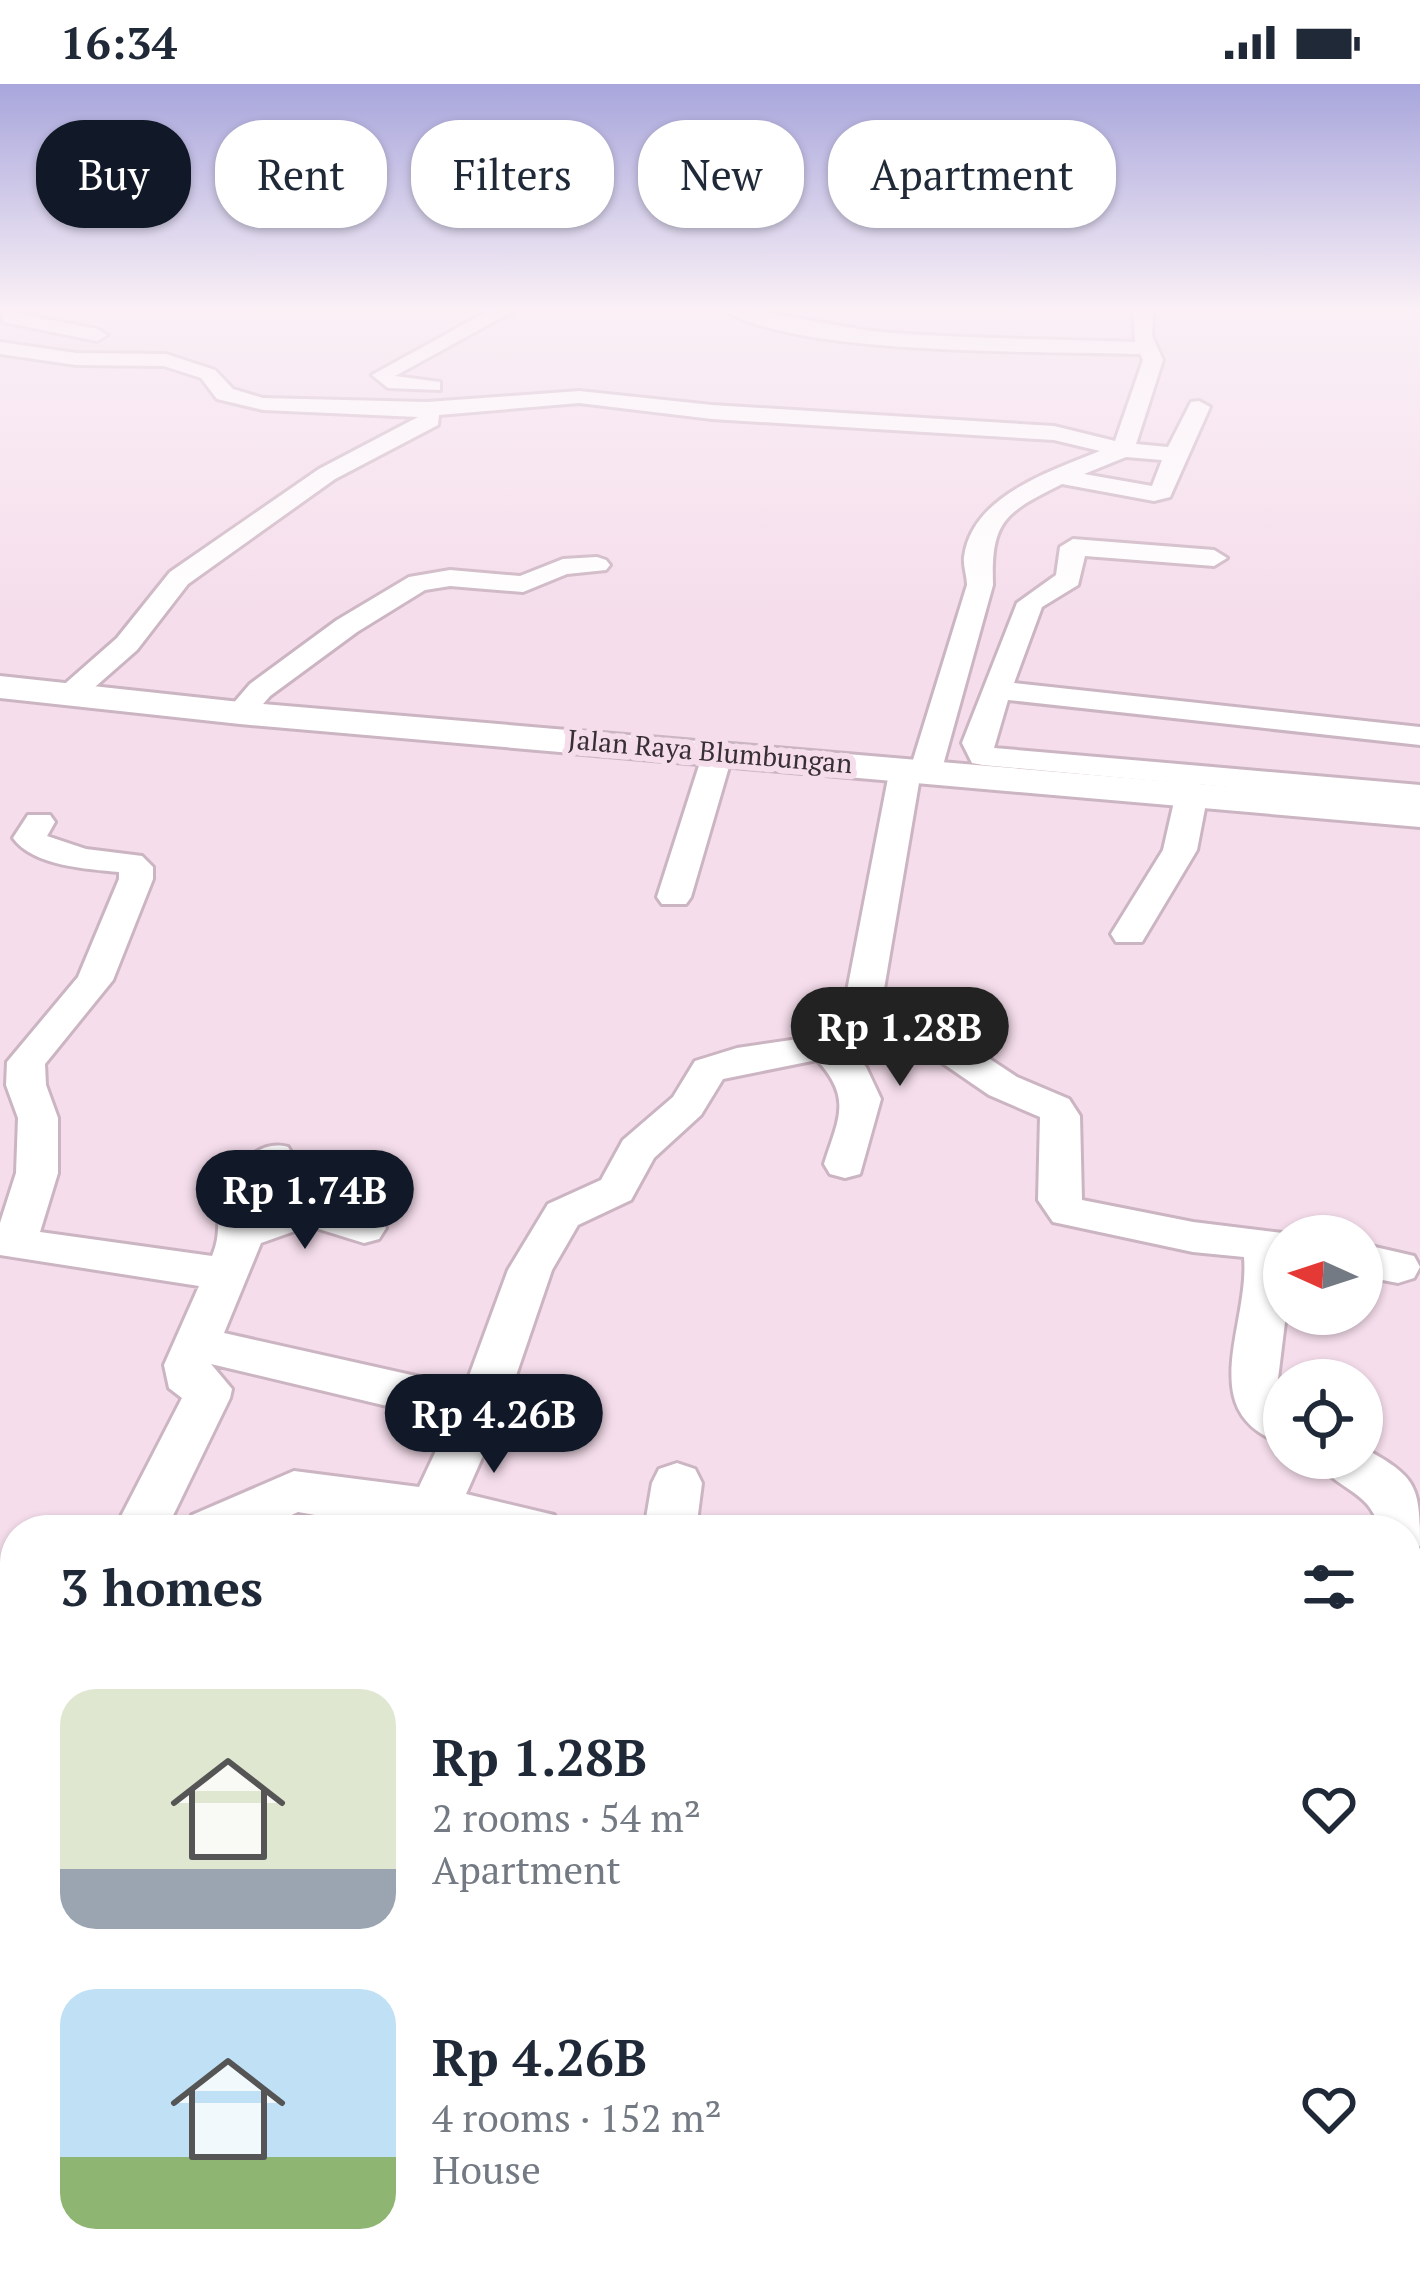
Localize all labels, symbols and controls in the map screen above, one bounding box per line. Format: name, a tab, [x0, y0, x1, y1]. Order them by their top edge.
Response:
text: 16:34	[60, 12, 177, 72]
chip: Buy	[36, 120, 191, 228]
chip: Rent	[215, 120, 387, 228]
chip: Filters	[411, 120, 614, 228]
chip: New	[638, 120, 804, 228]
chip: Apartment	[828, 120, 1116, 228]
street label: Jalan Raya Blumbungan	[566, 721, 854, 781]
pin: Rp 1.28B	[776, 987, 1024, 1089]
text: Rp 1.28B	[818, 1000, 982, 1052]
pin: Rp 1.74B	[181, 1150, 429, 1252]
text: Rp 1.74B	[223, 1163, 387, 1215]
north arrow	[1263, 1215, 1383, 1335]
map controls	[1263, 1215, 1383, 1479]
button: locate	[1263, 1359, 1383, 1479]
pin: Rp 4.26B	[370, 1374, 618, 1476]
text: Rp 4.26B	[412, 1387, 576, 1439]
text: 3 homes	[60, 1553, 263, 1621]
icon: filters	[1296, 1554, 1362, 1620]
text: Rp 1.28B	[432, 1723, 647, 1791]
icon: home	[156, 1737, 300, 1881]
icon: heart	[1296, 1776, 1362, 1842]
text: 2 rooms · 54 m²	[432, 1791, 701, 1843]
text: Apartment	[432, 1843, 621, 1895]
text: Rp 4.26B	[432, 2023, 647, 2091]
icon: home	[156, 2037, 300, 2181]
icon: heart	[1296, 2076, 1362, 2142]
text: 4 rooms · 152 m²	[432, 2091, 722, 2143]
text: House	[432, 2143, 541, 2195]

